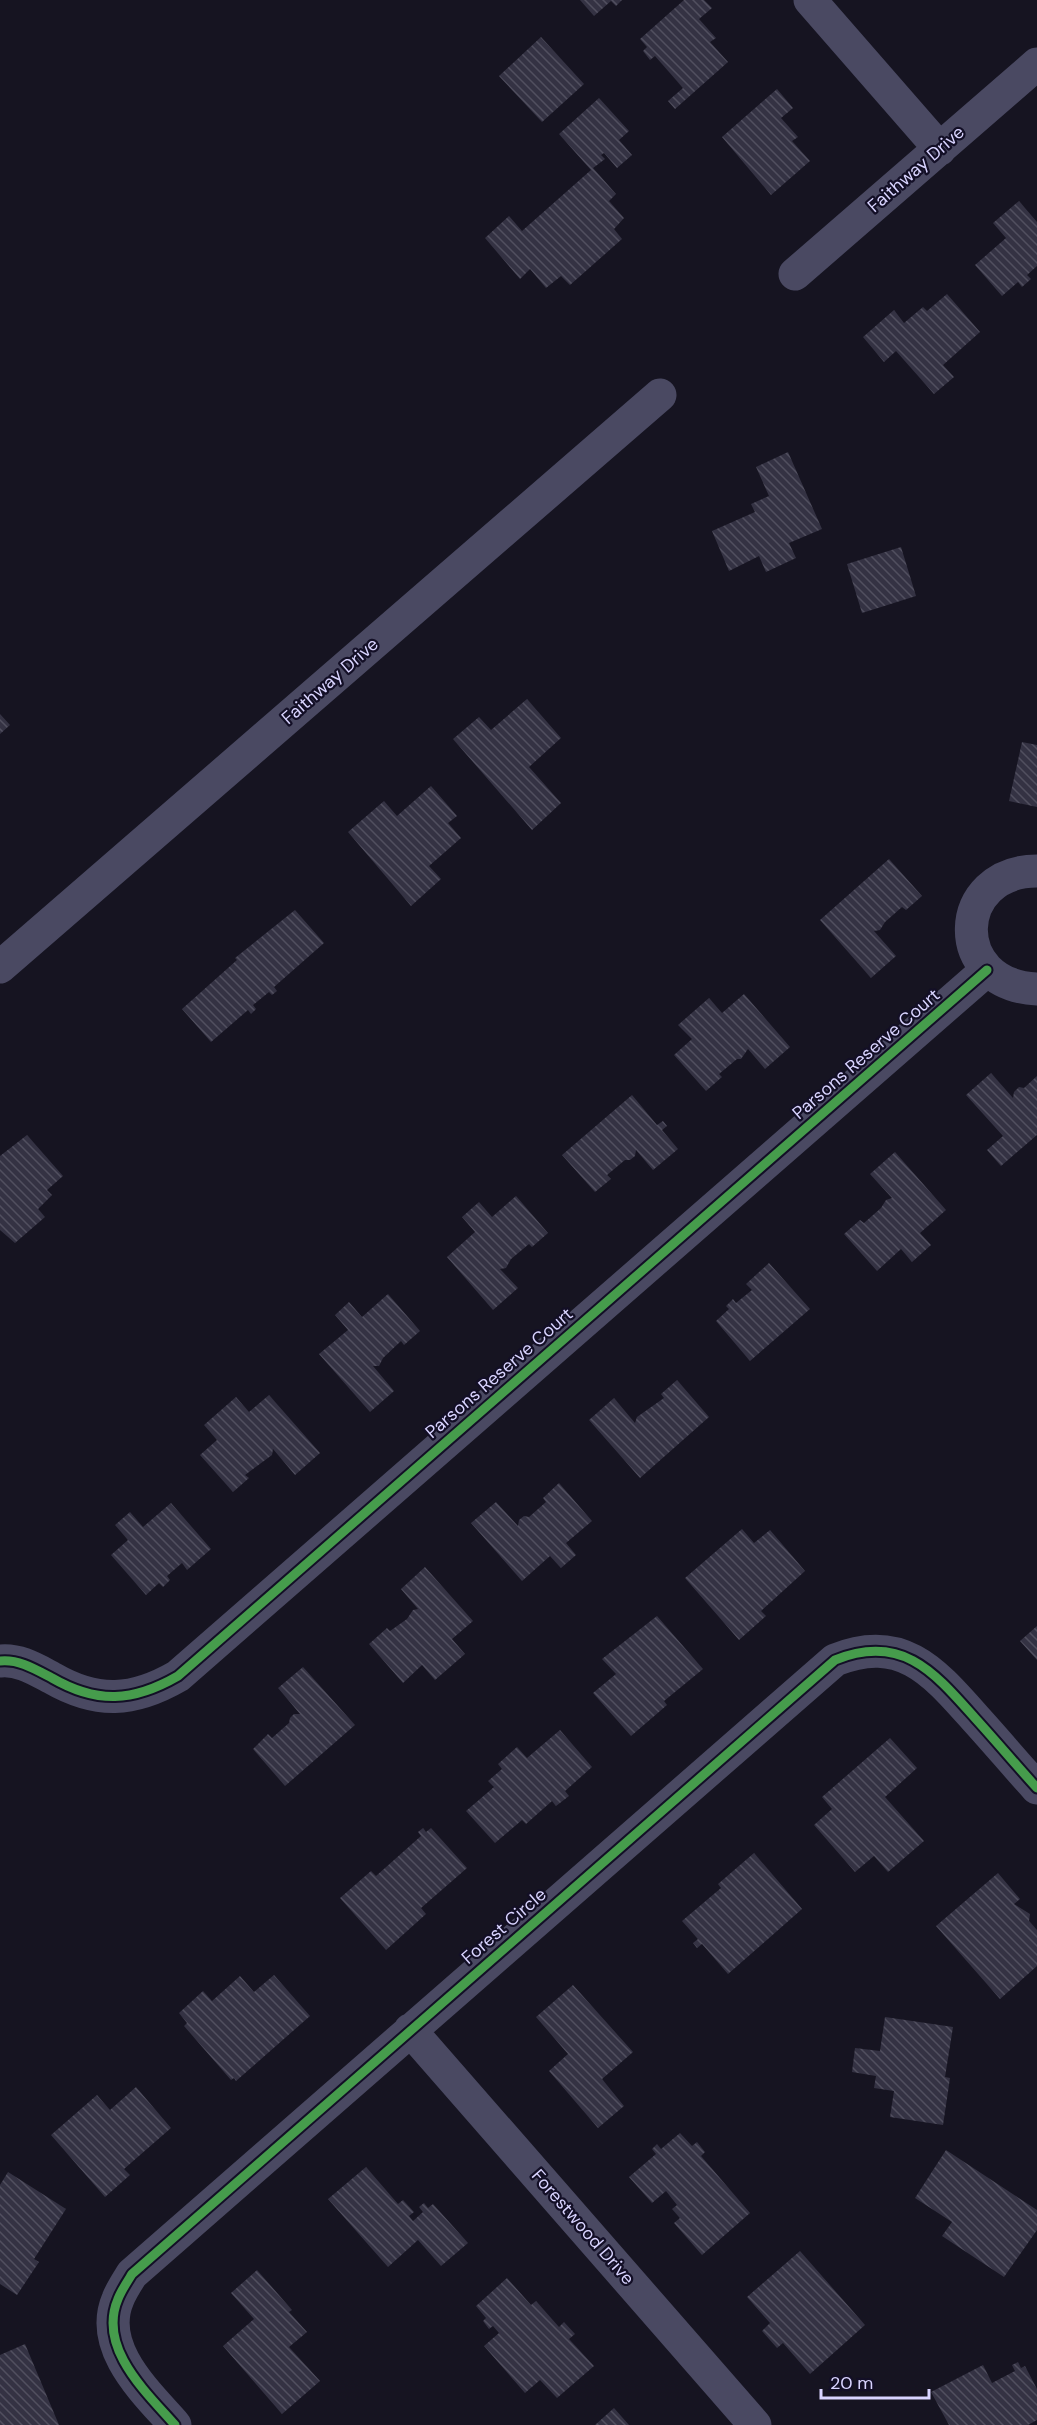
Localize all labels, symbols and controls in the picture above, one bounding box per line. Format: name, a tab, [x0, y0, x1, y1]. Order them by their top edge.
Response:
street label: Faithway Drive	[863, 120, 969, 218]
street label: Faithway Drive	[277, 632, 383, 730]
street label: Parsons Reserve Court	[787, 983, 945, 1125]
street label: Parsons Reserve Court	[420, 1302, 578, 1444]
street label: Forest Circle	[456, 1882, 552, 1970]
street label: Forestwood Drive	[526, 2164, 640, 2290]
scale bar	[821, 2362, 929, 2400]
text: 20 m	[830, 2371, 873, 2395]

